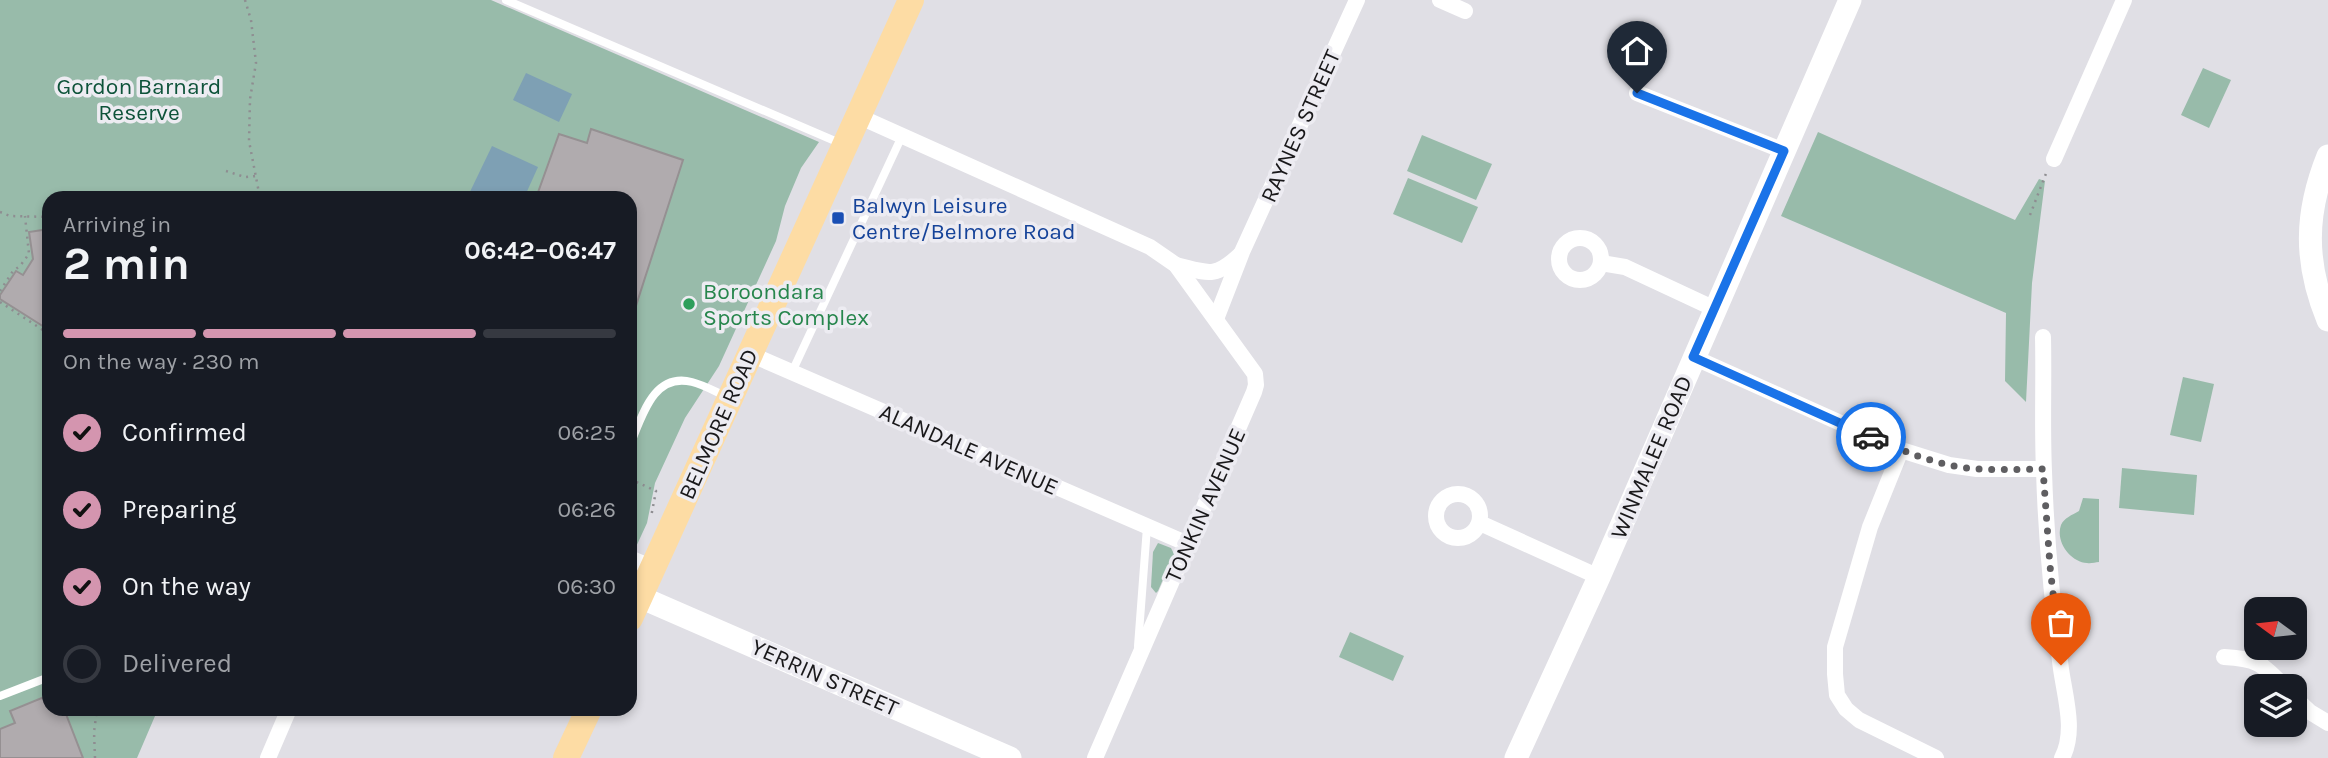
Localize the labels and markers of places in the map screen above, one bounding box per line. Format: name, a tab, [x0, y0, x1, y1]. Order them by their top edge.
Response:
pin	[1607, 21, 1667, 93]
place label: Balwyn Leisure Centre/Belmore Road	[852, 192, 1076, 245]
marker: Balwyn Leisure Centre/Belmore Road	[830, 210, 846, 226]
place label: Boroondara Sports Complex	[703, 278, 869, 331]
marker: Boroondara Sports Complex	[681, 296, 697, 312]
pin	[2031, 593, 2091, 665]

